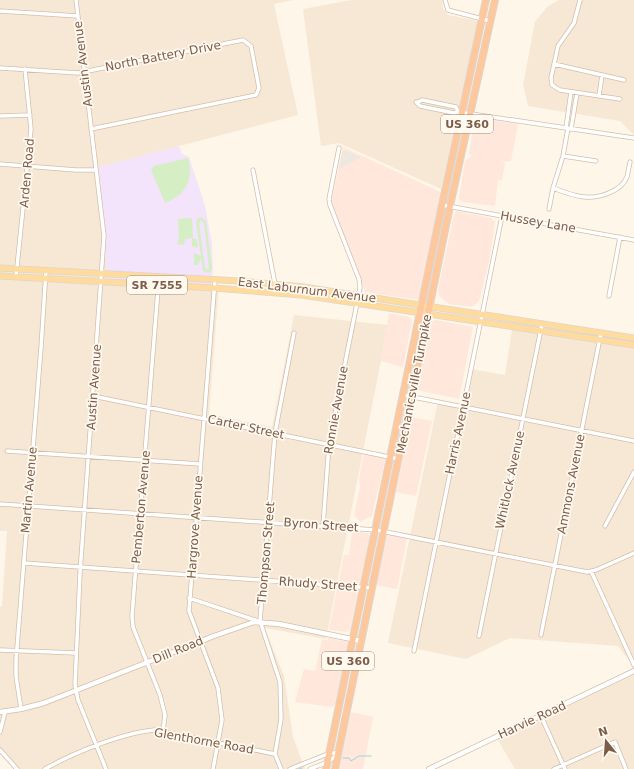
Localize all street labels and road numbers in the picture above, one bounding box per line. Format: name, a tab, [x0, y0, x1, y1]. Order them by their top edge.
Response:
street label: Austin Avenue	[71, 20, 95, 108]
street label: North Battery Drive	[104, 38, 222, 74]
road number: US 360	[441, 115, 493, 133]
street label: Arden Road	[17, 138, 37, 208]
street label: Hussey Lane	[499, 208, 577, 236]
street label: East Laburnum Avenue	[237, 275, 377, 305]
road number: SR 7555	[127, 276, 187, 294]
street label: Mechanicsville Turnpike	[394, 313, 434, 455]
street label: Austin Avenue	[84, 344, 104, 430]
street label: Ronnie Avenue	[321, 365, 351, 455]
street label: Harris Avenue	[442, 390, 474, 476]
street label: Carter Street	[206, 412, 286, 442]
street label: Whitlock Avenue	[493, 430, 527, 530]
street label: Ammons Avenue	[554, 433, 588, 535]
street label: Martin Avenue	[18, 446, 40, 534]
street label: Pemberton Avenue	[129, 450, 153, 564]
street label: Hargrove Avenue	[184, 475, 206, 579]
street label: Thompson Street	[254, 501, 277, 606]
street label: Byron Street	[283, 515, 359, 535]
street label: Rhudy Street	[278, 574, 358, 594]
street label: Dill Road	[151, 634, 205, 666]
road number: US 360	[322, 652, 374, 670]
street label: Harvie Road	[496, 698, 568, 742]
street label: Glenthorne Road	[153, 725, 255, 757]

